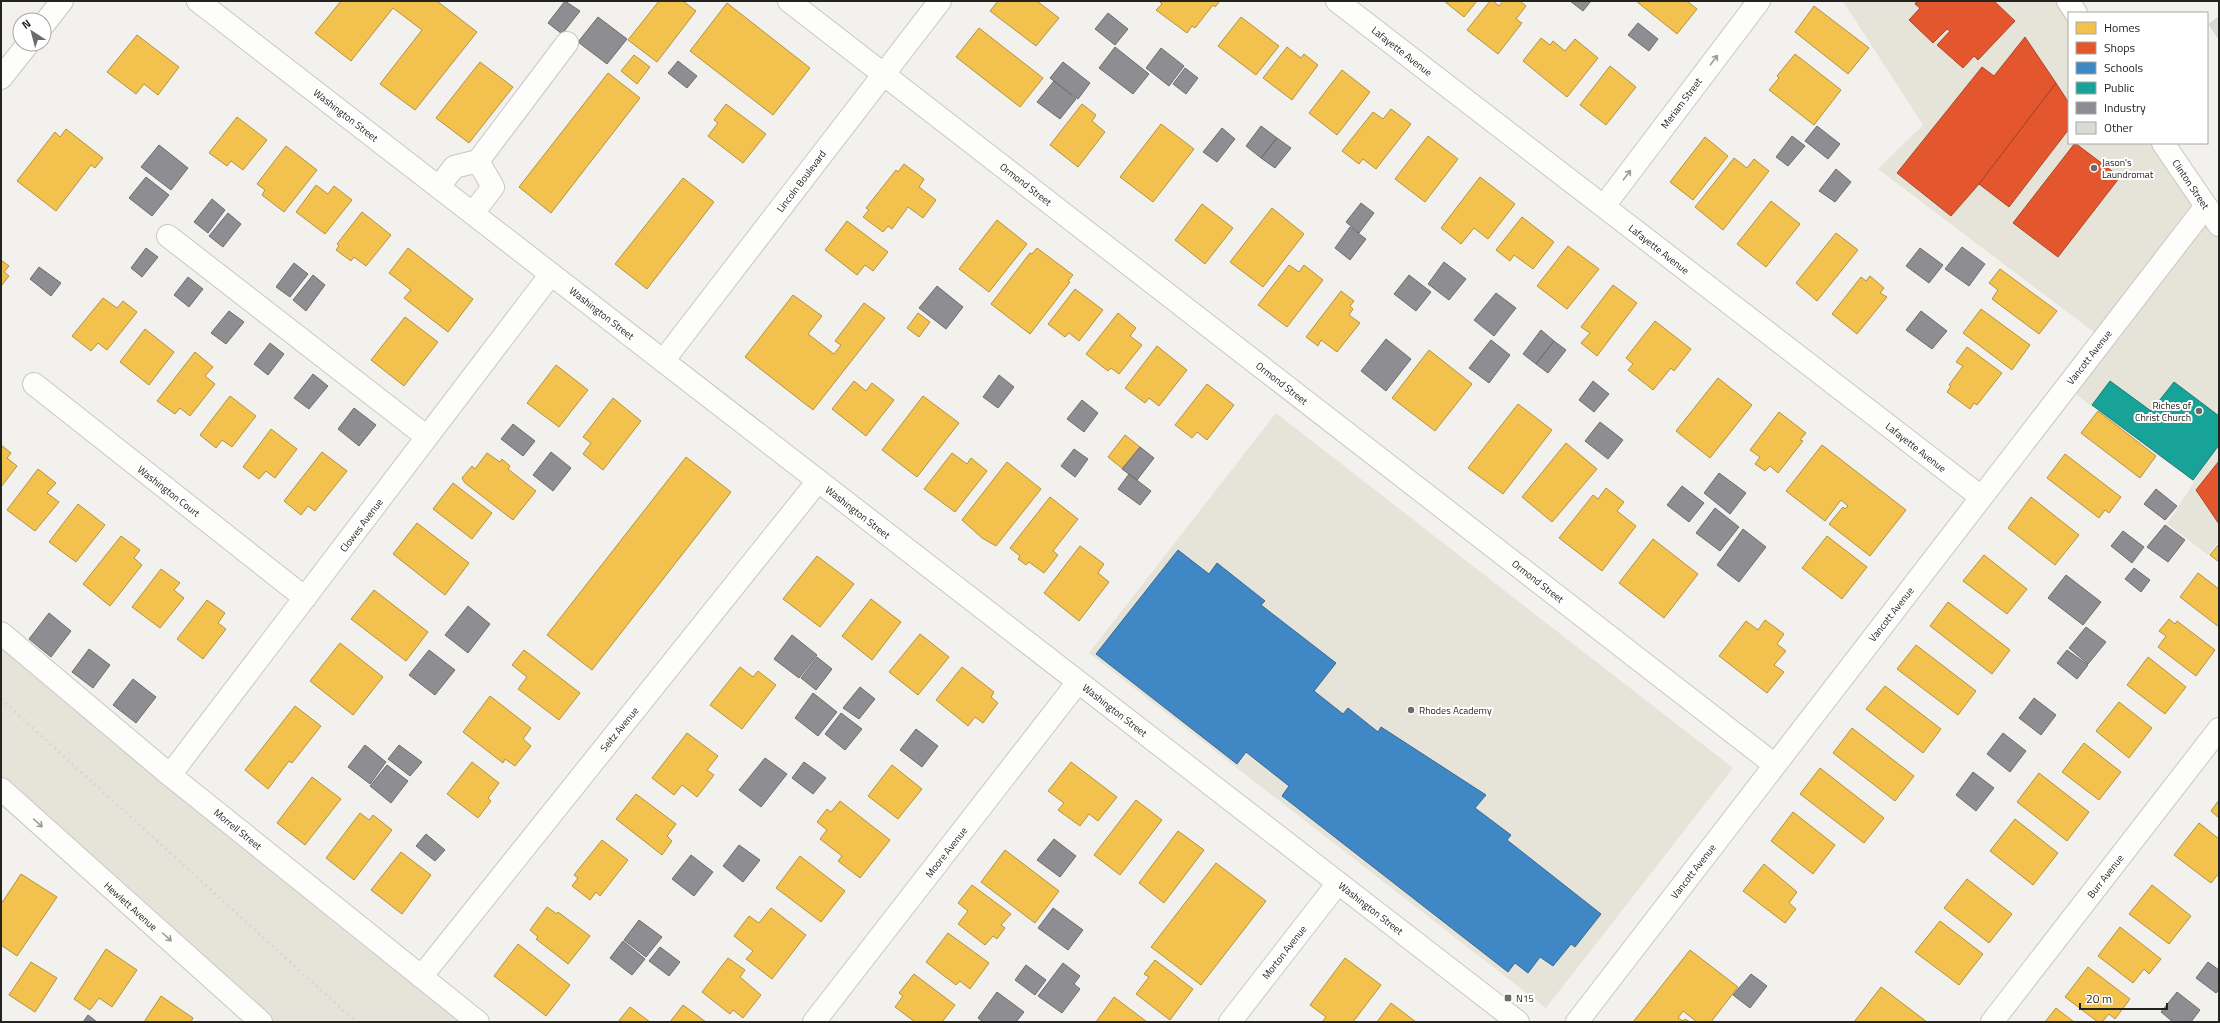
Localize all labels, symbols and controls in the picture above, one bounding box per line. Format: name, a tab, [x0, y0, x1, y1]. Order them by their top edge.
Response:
north arrow	[12, 12, 52, 52]
legend	[2068, 12, 2208, 144]
text: N	[18, 15, 34, 33]
text: Homes	[2104, 18, 2140, 37]
street label: Lafayette Avenue	[1368, 23, 1435, 80]
text: Shops	[2104, 38, 2136, 57]
one-way arrow	[1710, 55, 1718, 66]
text: Schools	[2104, 58, 2144, 77]
street label: Meriam Street	[1657, 74, 1706, 132]
text: Public	[2104, 78, 2134, 97]
street label: Washington Street	[310, 85, 382, 146]
text: Industry	[2104, 98, 2146, 117]
text: Other	[2104, 118, 2133, 137]
street label: Lincoln Boulevard	[773, 147, 830, 215]
place label: Jason's Laundromat	[2102, 155, 2154, 182]
street label: Clinton Street	[2168, 156, 2213, 213]
street label: Ormond Street	[997, 159, 1055, 210]
marker: Jason's Laundromat	[2089, 163, 2099, 173]
one-way arrow	[1623, 169, 1631, 180]
street label: Lafayette Avenue	[1625, 221, 1692, 278]
street label: Washington Street	[566, 283, 638, 344]
street label: Vancott Avenue	[2063, 327, 2116, 388]
street label: Ormond Street	[1253, 358, 1311, 409]
place label: Riches of Christ Church	[2135, 398, 2192, 425]
marker: Riches of Christ Church	[2194, 406, 2204, 416]
street label: Lafayette Avenue	[1882, 419, 1949, 476]
street label: Washington Court	[134, 462, 204, 521]
street label: Washington Street	[822, 482, 894, 543]
street label: Clowes Avenue	[336, 495, 387, 555]
street label: Ormond Street	[1509, 556, 1567, 607]
street label: Vancott Avenue	[1865, 584, 1918, 645]
street label: Washington Street	[1079, 680, 1151, 741]
place label: Rhodes Academy	[1419, 703, 1492, 718]
street label: Seitz Avenue	[597, 704, 642, 755]
marker: Rhodes Academy	[1406, 705, 1416, 715]
street label: Morrell Street	[210, 805, 265, 854]
one-way arrow	[33, 818, 44, 827]
street label: Moore Avenue	[922, 824, 971, 881]
street label: Vancott Avenue	[1667, 841, 1720, 902]
street label: Burr Avenue	[2084, 851, 2127, 901]
street label: Hewlett Avenue	[101, 878, 161, 934]
street label: Washington Street	[1335, 878, 1407, 939]
street label: Morton Avenue	[1259, 922, 1310, 982]
one-way arrow	[161, 933, 172, 942]
scale bar	[2080, 985, 2167, 1011]
text: 20 m	[2086, 989, 2112, 1008]
place label: N15	[1516, 991, 1534, 1006]
marker: N15	[1503, 993, 1513, 1003]

